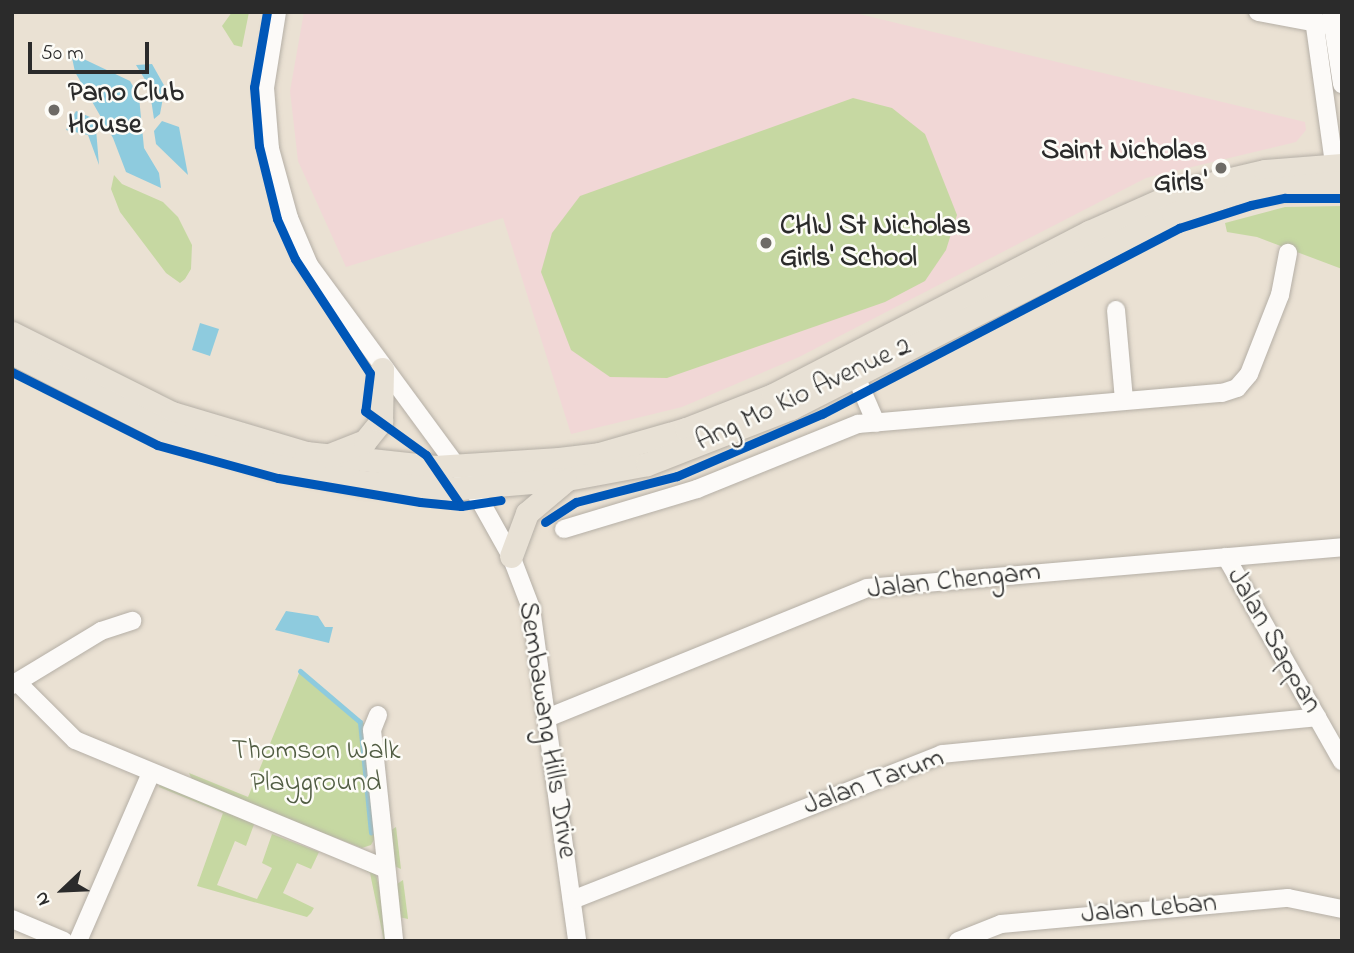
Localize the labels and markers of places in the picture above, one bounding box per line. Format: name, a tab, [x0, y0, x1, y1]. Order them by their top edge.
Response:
place label: Pano Club House	[68, 77, 184, 143]
marker: Pano Club House	[46, 102, 62, 118]
place label: Saint Nicholas Girls'	[1041, 135, 1207, 201]
marker: Saint Nicholas Girls'	[1213, 160, 1229, 176]
place label: CHIJ St Nicholas Girls' School	[780, 210, 971, 276]
marker: CHIJ St Nicholas Girls' School	[758, 235, 774, 251]

